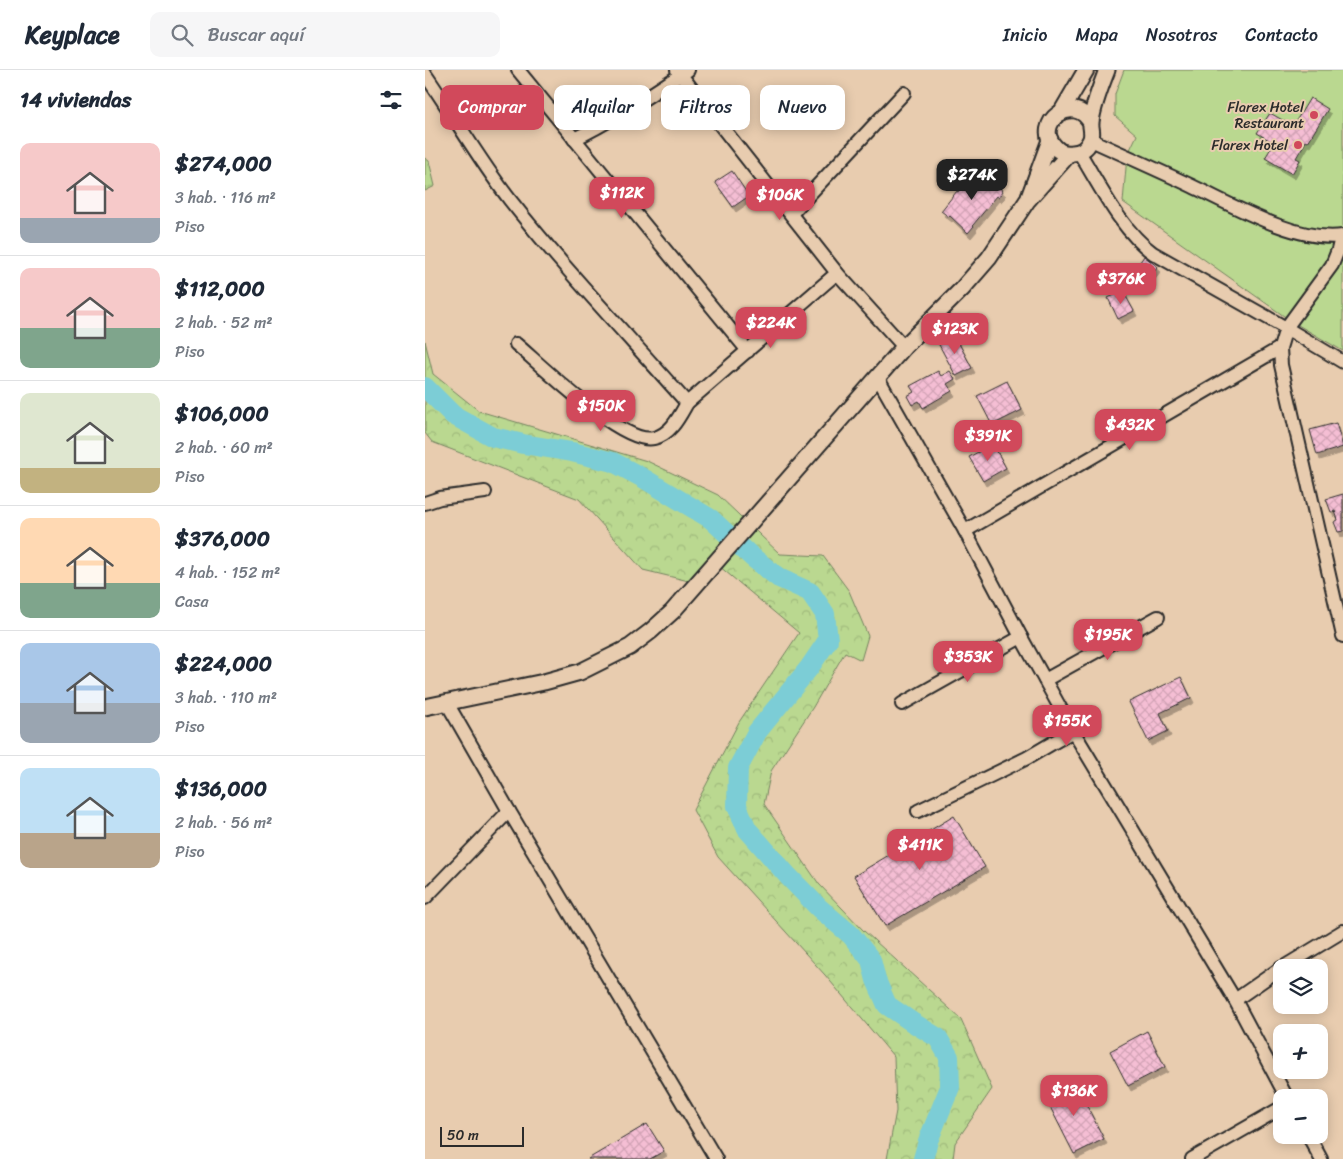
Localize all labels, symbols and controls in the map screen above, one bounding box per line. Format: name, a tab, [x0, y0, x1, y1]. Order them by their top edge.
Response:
search box	[150, 12, 500, 57]
text: Keyplace	[25, 14, 120, 56]
text: Buscar aquí	[208, 18, 304, 51]
text: Inicio	[1003, 19, 1048, 51]
text: Mapa	[1076, 19, 1118, 51]
text: Nosotros	[1146, 19, 1217, 51]
text: Contacto	[1245, 19, 1318, 51]
icon: search	[168, 21, 196, 49]
text: 14 viviendas	[20, 81, 132, 119]
chip: Comprar	[440, 85, 544, 130]
chip: Alquilar	[554, 85, 651, 130]
chip: Filtros	[661, 85, 750, 130]
chip: Nuevo	[760, 85, 845, 130]
icon: filters	[377, 86, 405, 114]
place label: Flarex Hotel Restaurant	[1227, 95, 1305, 136]
marker: Flarex Hotel Restaurant	[1308, 109, 1320, 121]
place label: Flarex Hotel	[1211, 133, 1289, 158]
marker: Flarex Hotel	[1292, 139, 1304, 151]
text: $274,000	[175, 145, 272, 183]
pin: $274K	[937, 158, 1007, 201]
text: $274K	[948, 160, 996, 189]
icon: home	[60, 163, 120, 223]
pin: $112K	[587, 176, 657, 219]
text: $112K	[600, 178, 644, 207]
pin: $106K	[745, 178, 815, 221]
text: $106K	[757, 180, 803, 209]
text: 3 hab. · 116 m²	[175, 183, 276, 212]
text: Piso	[175, 212, 205, 241]
pin: $376K	[1086, 262, 1156, 305]
text: $376K	[1097, 264, 1145, 293]
text: $112,000	[175, 270, 265, 308]
icon: home	[60, 288, 120, 348]
pin: $224K	[736, 306, 806, 349]
text: 2 hab. · 52 m²	[175, 308, 273, 337]
text: $224K	[747, 308, 795, 337]
pin: $123K	[920, 312, 990, 355]
text: $123K	[932, 314, 978, 343]
text: Piso	[175, 337, 205, 366]
pin: $150K	[566, 390, 636, 432]
text: $150K	[577, 391, 625, 420]
text: $106,000	[175, 395, 269, 433]
pin: $432K	[1095, 408, 1165, 451]
text: $432K	[1106, 410, 1154, 439]
icon: home	[60, 413, 120, 473]
pin: $391K	[953, 420, 1023, 462]
text: $391K	[965, 421, 1011, 450]
text: 2 hab. · 60 m²	[175, 433, 273, 462]
text: Piso	[175, 462, 205, 491]
text: $376,000	[175, 520, 270, 558]
icon: home	[60, 538, 120, 598]
text: 4 hab. · 152 m²	[175, 558, 280, 587]
text: Casa	[175, 587, 208, 616]
pin: $195K	[1073, 618, 1143, 661]
text: $195K	[1085, 620, 1131, 649]
pin: $353K	[933, 640, 1003, 683]
text: $353K	[944, 642, 992, 671]
text: $224,000	[175, 645, 272, 683]
icon: home	[60, 663, 120, 723]
text: 3 hab. · 110 m²	[175, 683, 277, 712]
pin: $155K	[1032, 704, 1102, 747]
text: $155K	[1044, 706, 1090, 735]
text: Piso	[175, 712, 205, 741]
text: $136,000	[175, 770, 267, 808]
icon: home	[60, 788, 120, 848]
text: 2 hab. · 56 m²	[175, 808, 272, 837]
pin: $411K	[885, 828, 955, 871]
text: $411K	[898, 830, 942, 859]
text: Piso	[175, 837, 205, 866]
map controls	[1273, 959, 1328, 1144]
button: layers	[1273, 959, 1328, 1014]
button: +	[1273, 1024, 1328, 1079]
pin: $136K	[1039, 1074, 1109, 1117]
text: $136K	[1051, 1076, 1097, 1105]
button: −	[1273, 1089, 1328, 1144]
text: 50 m	[447, 1123, 479, 1148]
scale bar	[440, 1124, 524, 1147]

